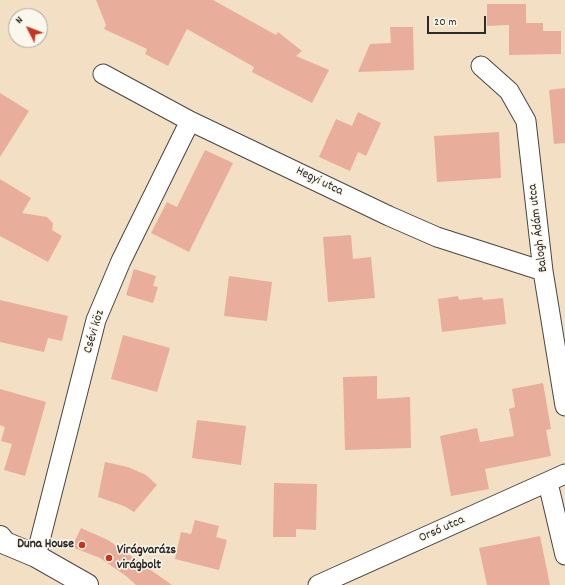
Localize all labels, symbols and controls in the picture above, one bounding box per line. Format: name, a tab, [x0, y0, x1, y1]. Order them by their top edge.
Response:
north arrow	[8, 8, 48, 48]
scale bar	[429, 8, 488, 34]
text: N	[12, 13, 28, 28]
text: 20 m	[434, 14, 457, 31]
street label: Hegyi utca	[293, 164, 345, 200]
street label: Balogh Ádám utca	[526, 183, 552, 273]
street label: Csévi köz	[81, 309, 109, 355]
street label: Orsó utca	[417, 513, 467, 547]
place label: Duna House	[17, 537, 74, 553]
marker: Duna House	[77, 540, 87, 550]
place label: Virágvarázs virágbolt	[117, 543, 176, 574]
marker: Virágvarázs virágbolt	[104, 553, 114, 563]

